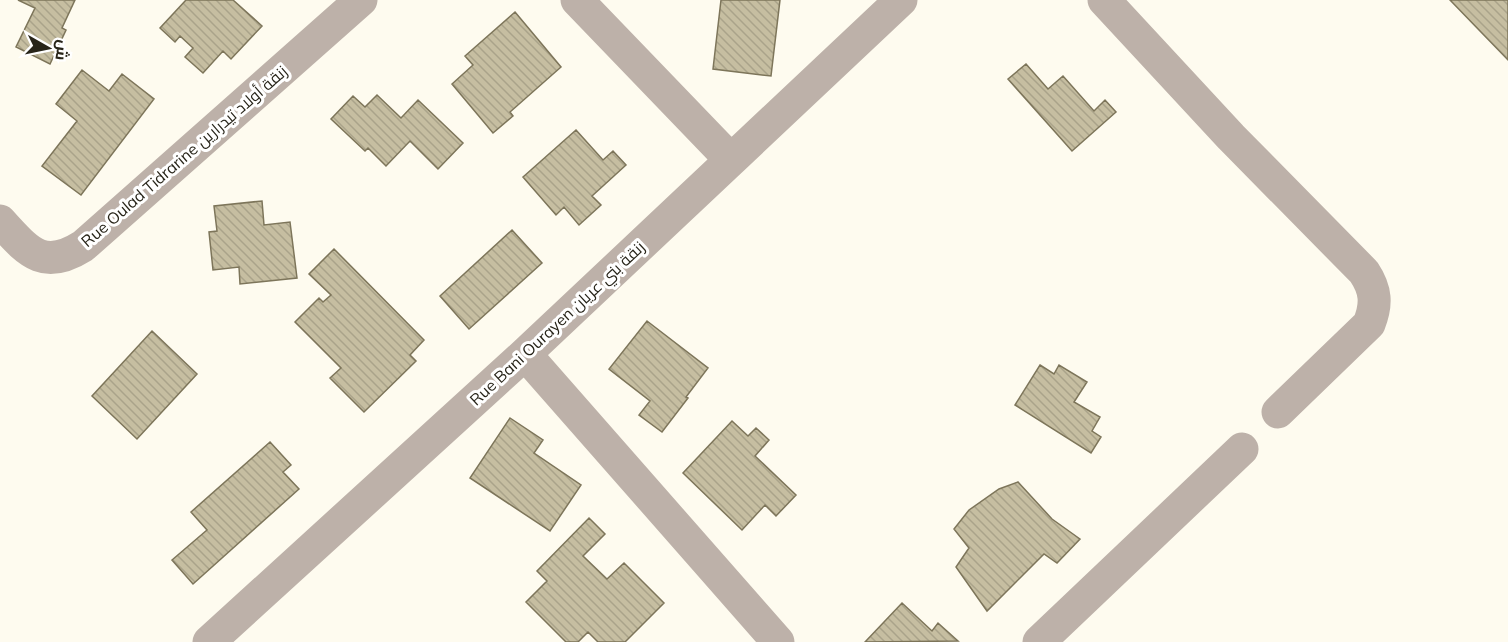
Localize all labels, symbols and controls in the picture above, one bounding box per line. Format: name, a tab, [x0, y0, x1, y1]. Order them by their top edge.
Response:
north arrow	[18, 18, 78, 78]
text: ش	[51, 39, 74, 62]
street label: Rue Oulad Tidrarine زنقة أولاد تيدرارين	[77, 61, 292, 252]
street label: Rue Bani Ourayen زنقة بني عريان	[465, 237, 651, 412]

